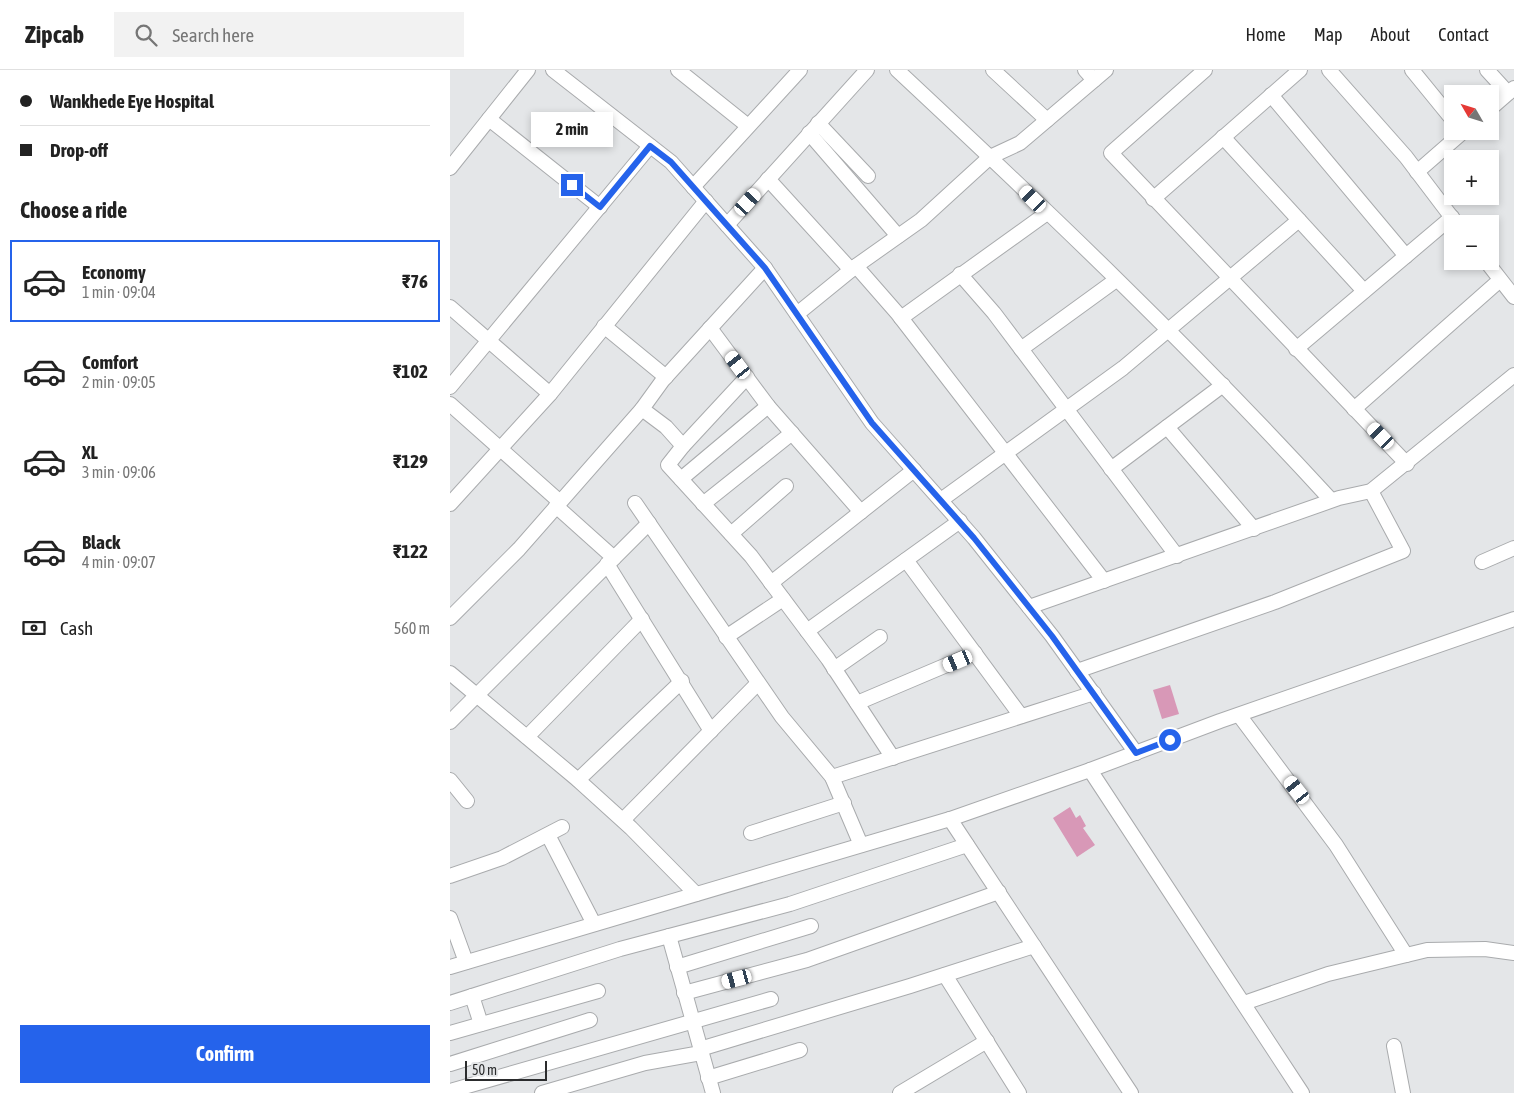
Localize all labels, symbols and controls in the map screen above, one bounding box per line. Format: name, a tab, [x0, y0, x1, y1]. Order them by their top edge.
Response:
search box	[114, 12, 464, 57]
text: Zipcab	[25, 21, 84, 48]
icon: search	[132, 21, 160, 49]
text: Search here	[172, 24, 254, 46]
text: Home	[1246, 24, 1286, 45]
text: Map	[1314, 24, 1343, 45]
text: About	[1371, 24, 1410, 45]
text: Contact	[1438, 24, 1489, 45]
north arrow	[1444, 85, 1499, 140]
map controls	[1444, 85, 1499, 270]
text: Wankhede Eye Hospital	[50, 90, 214, 112]
callout: 2 min	[531, 112, 613, 148]
text: 2 min	[556, 120, 588, 138]
text: Drop-off	[50, 139, 108, 161]
button: +	[1444, 150, 1499, 205]
route end	[561, 174, 583, 196]
car	[1017, 183, 1048, 215]
car	[732, 186, 763, 218]
text: Choose a ride	[20, 197, 127, 223]
button: −	[1444, 215, 1499, 270]
icon: car	[22, 259, 67, 304]
text: Economy	[82, 261, 146, 283]
text: ₹76	[402, 270, 428, 292]
text: 1 min · 09:04	[82, 283, 156, 301]
icon: car	[22, 349, 67, 394]
car	[722, 349, 753, 381]
text: Comfort	[82, 351, 138, 373]
text: ₹102	[393, 360, 428, 382]
text: 2 min · 09:05	[82, 373, 156, 391]
car	[1365, 420, 1396, 452]
icon: car	[22, 439, 67, 484]
text: XL	[82, 441, 98, 463]
text: ₹129	[393, 450, 428, 472]
text: 3 min · 09:06	[82, 463, 156, 481]
icon: car	[22, 529, 67, 574]
text: Black	[82, 531, 120, 553]
text: ₹122	[393, 540, 428, 562]
text: 4 min · 09:07	[82, 553, 156, 571]
icon: cash	[20, 614, 48, 642]
text: Cash	[60, 617, 93, 639]
text: 560 m	[394, 619, 430, 637]
car	[941, 648, 974, 674]
route start	[1159, 729, 1181, 751]
car	[1281, 774, 1312, 806]
car	[720, 968, 753, 990]
button: Confirm	[20, 1025, 430, 1083]
scale bar	[465, 1058, 548, 1081]
text: 50 m	[472, 1062, 497, 1078]

